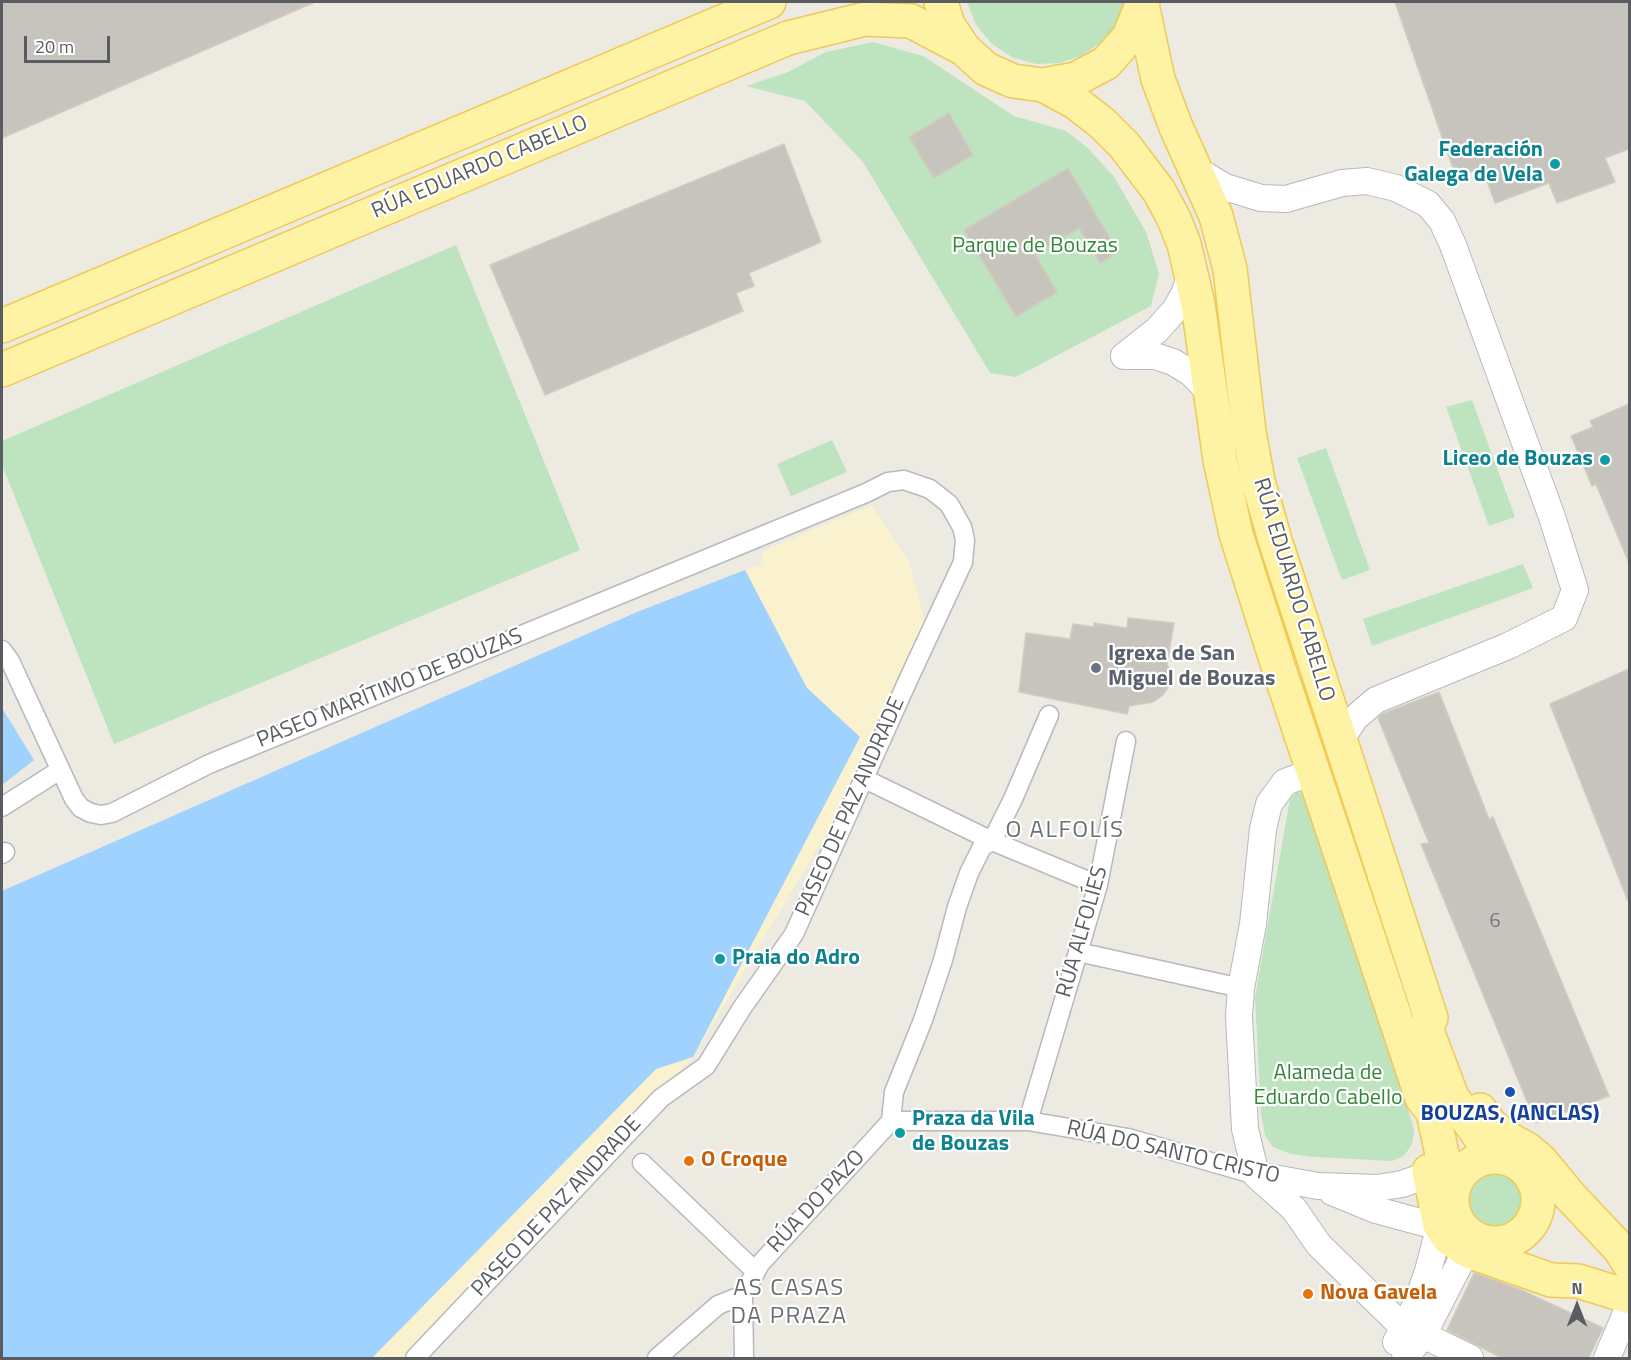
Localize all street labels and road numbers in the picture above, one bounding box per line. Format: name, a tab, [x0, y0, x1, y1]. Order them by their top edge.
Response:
street label: RÚA EDUARDO CABELLO	[368, 111, 592, 225]
street label: RÚA EDUARDO CABELLO	[1246, 475, 1340, 705]
street label: PASEO MARÍTIMO DE BOUZAS	[253, 624, 527, 754]
street label: PASEO DE PAZ ANDRADE	[791, 693, 911, 921]
street label: RÚA ALFOLÍES	[1052, 863, 1114, 1001]
street label: PASEO DE PAZ ANDRADE	[467, 1111, 647, 1303]
street label: RÚA DO SANTO CRISTO	[1064, 1116, 1282, 1190]
street label: RÚA DO PAZO	[763, 1145, 871, 1259]

